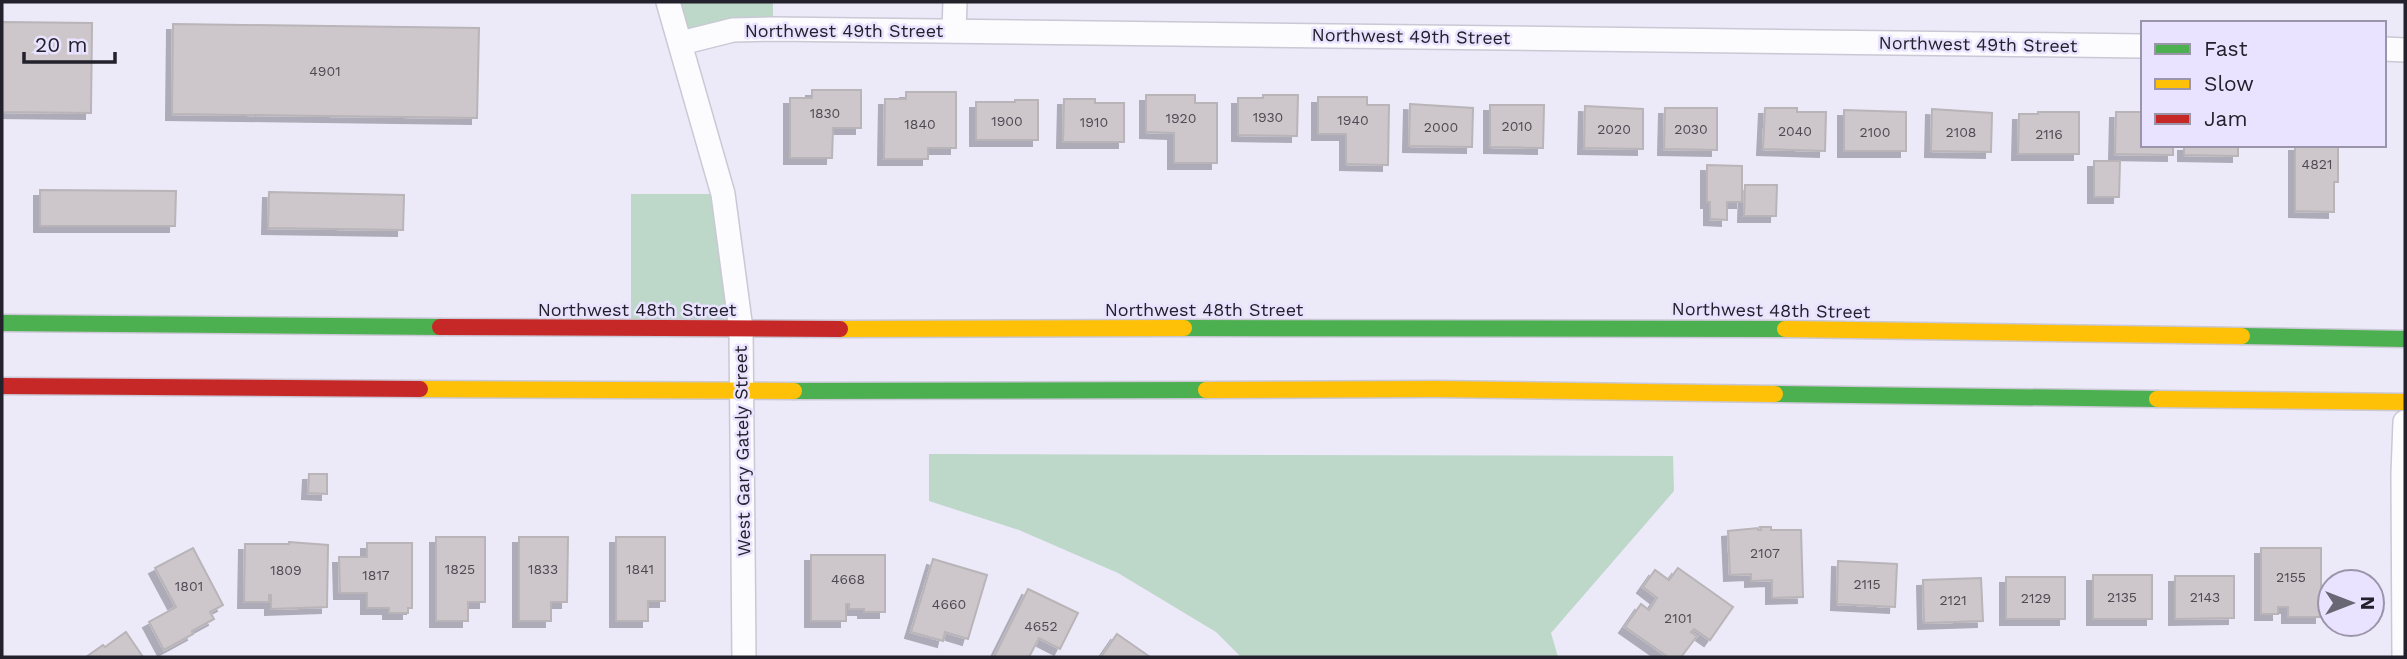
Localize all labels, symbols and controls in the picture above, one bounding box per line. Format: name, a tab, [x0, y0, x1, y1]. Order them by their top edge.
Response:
street label: Northwest 49th Street	[745, 20, 944, 41]
scale bar	[24, 21, 116, 65]
legend	[2141, 21, 2386, 147]
street label: Northwest 49th Street	[1312, 24, 1511, 48]
text: 20 m	[35, 32, 87, 57]
street label: Northwest 49th Street	[1879, 32, 2078, 56]
text: Fast	[2204, 36, 2248, 61]
house number: 4901	[309, 63, 341, 79]
text: Slow	[2204, 71, 2254, 96]
house number: 1830	[810, 105, 840, 121]
text: Jam	[2204, 106, 2247, 131]
house number: 1930	[1253, 109, 1283, 125]
house number: 1920	[1166, 110, 1196, 126]
house number: 1940	[1337, 112, 1369, 128]
house number: 1900	[991, 113, 1023, 129]
house number: 1910	[1080, 114, 1108, 130]
house number: 1840	[904, 116, 936, 132]
house number: 2010	[1501, 118, 1533, 134]
house number: 2000	[1424, 119, 1458, 135]
house number: 2020	[1597, 121, 1631, 137]
house number: 2030	[1674, 121, 1708, 137]
house number: 2040	[1778, 123, 1812, 139]
house number: 2100	[1859, 124, 1891, 140]
house number: 2108	[1946, 124, 1976, 140]
house number: 2116	[2035, 126, 2063, 142]
house number: 4821	[2302, 156, 2332, 172]
street label: Northwest 48th Street	[1672, 298, 1871, 322]
street label: Northwest 48th Street	[538, 299, 737, 320]
street label: Northwest 48th Street	[1105, 299, 1304, 320]
street label: West Gary Gately Street	[730, 345, 754, 557]
house number: 2107	[1750, 545, 1780, 561]
house number: 1825	[445, 561, 475, 577]
house number: 1833	[528, 561, 558, 577]
house number: 1841	[626, 561, 654, 577]
house number: 1809	[270, 562, 302, 578]
house number: 1817	[362, 567, 390, 583]
north arrow	[2316, 568, 2386, 638]
house number: 2155	[2276, 569, 2306, 585]
house number: 4668	[831, 571, 865, 587]
house number: 2115	[1853, 576, 1881, 592]
house number: 1801	[175, 578, 203, 594]
house number: 2135	[2107, 589, 2137, 605]
house number: 2143	[2190, 589, 2220, 605]
house number: 2129	[2021, 590, 2051, 606]
house number: 2121	[1939, 592, 1967, 608]
house number: 4660	[932, 596, 966, 612]
text: N	[2356, 596, 2379, 610]
house number: 2101	[1664, 610, 1692, 626]
house number: 4652	[1024, 618, 1058, 634]

